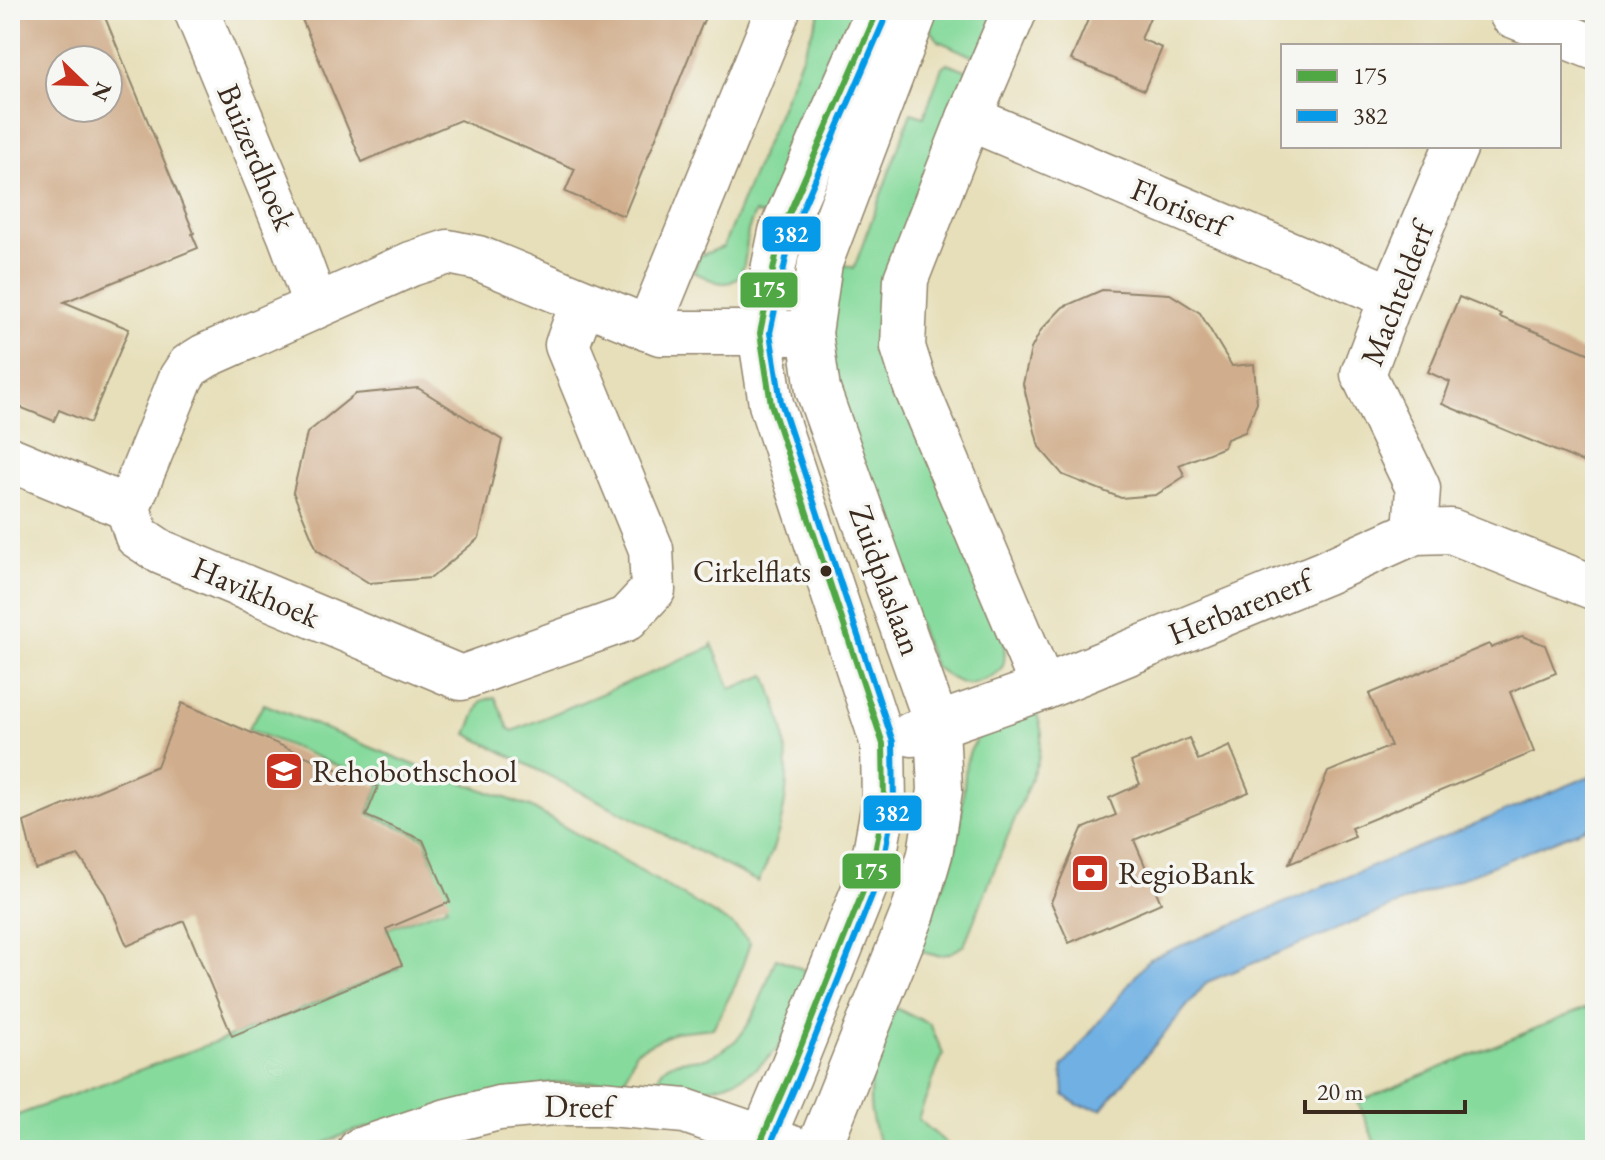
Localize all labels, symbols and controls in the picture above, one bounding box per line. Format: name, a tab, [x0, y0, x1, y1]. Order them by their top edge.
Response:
north arrow	[44, 44, 124, 124]
legend	[1281, 44, 1561, 148]
text: 175	[1353, 60, 1388, 91]
text: N	[85, 78, 119, 106]
street label: Buizerdhoek	[207, 78, 307, 237]
text: 382	[1353, 100, 1388, 131]
street label: Floriserf	[1125, 168, 1239, 248]
street label: Machtelderf	[1350, 213, 1445, 372]
line badge: 382	[761, 215, 822, 253]
text: 382	[774, 220, 809, 249]
line badge: 175	[739, 271, 799, 309]
text: 175	[752, 275, 786, 304]
street label: Zuidplaslaan	[839, 499, 933, 661]
street label: Havikhoek	[186, 546, 327, 638]
place label: Cirkelflats	[693, 552, 811, 591]
street label: Herbarenerf	[1162, 558, 1321, 655]
marker: Cirkelflats	[818, 563, 834, 579]
school or university icon: Rehobothschool	[263, 750, 305, 792]
place label: Rehobothschool	[312, 750, 518, 792]
line badge: 382	[862, 794, 923, 832]
text: 382	[875, 799, 910, 828]
line badge: 175	[841, 852, 902, 890]
bank icon: RegioBank	[1069, 852, 1111, 894]
place label: RegioBank	[1118, 852, 1255, 894]
text: 175	[854, 857, 888, 886]
scale bar	[1305, 1064, 1465, 1114]
text: 20 m	[1317, 1076, 1364, 1107]
street label: Dreef	[544, 1084, 618, 1128]

